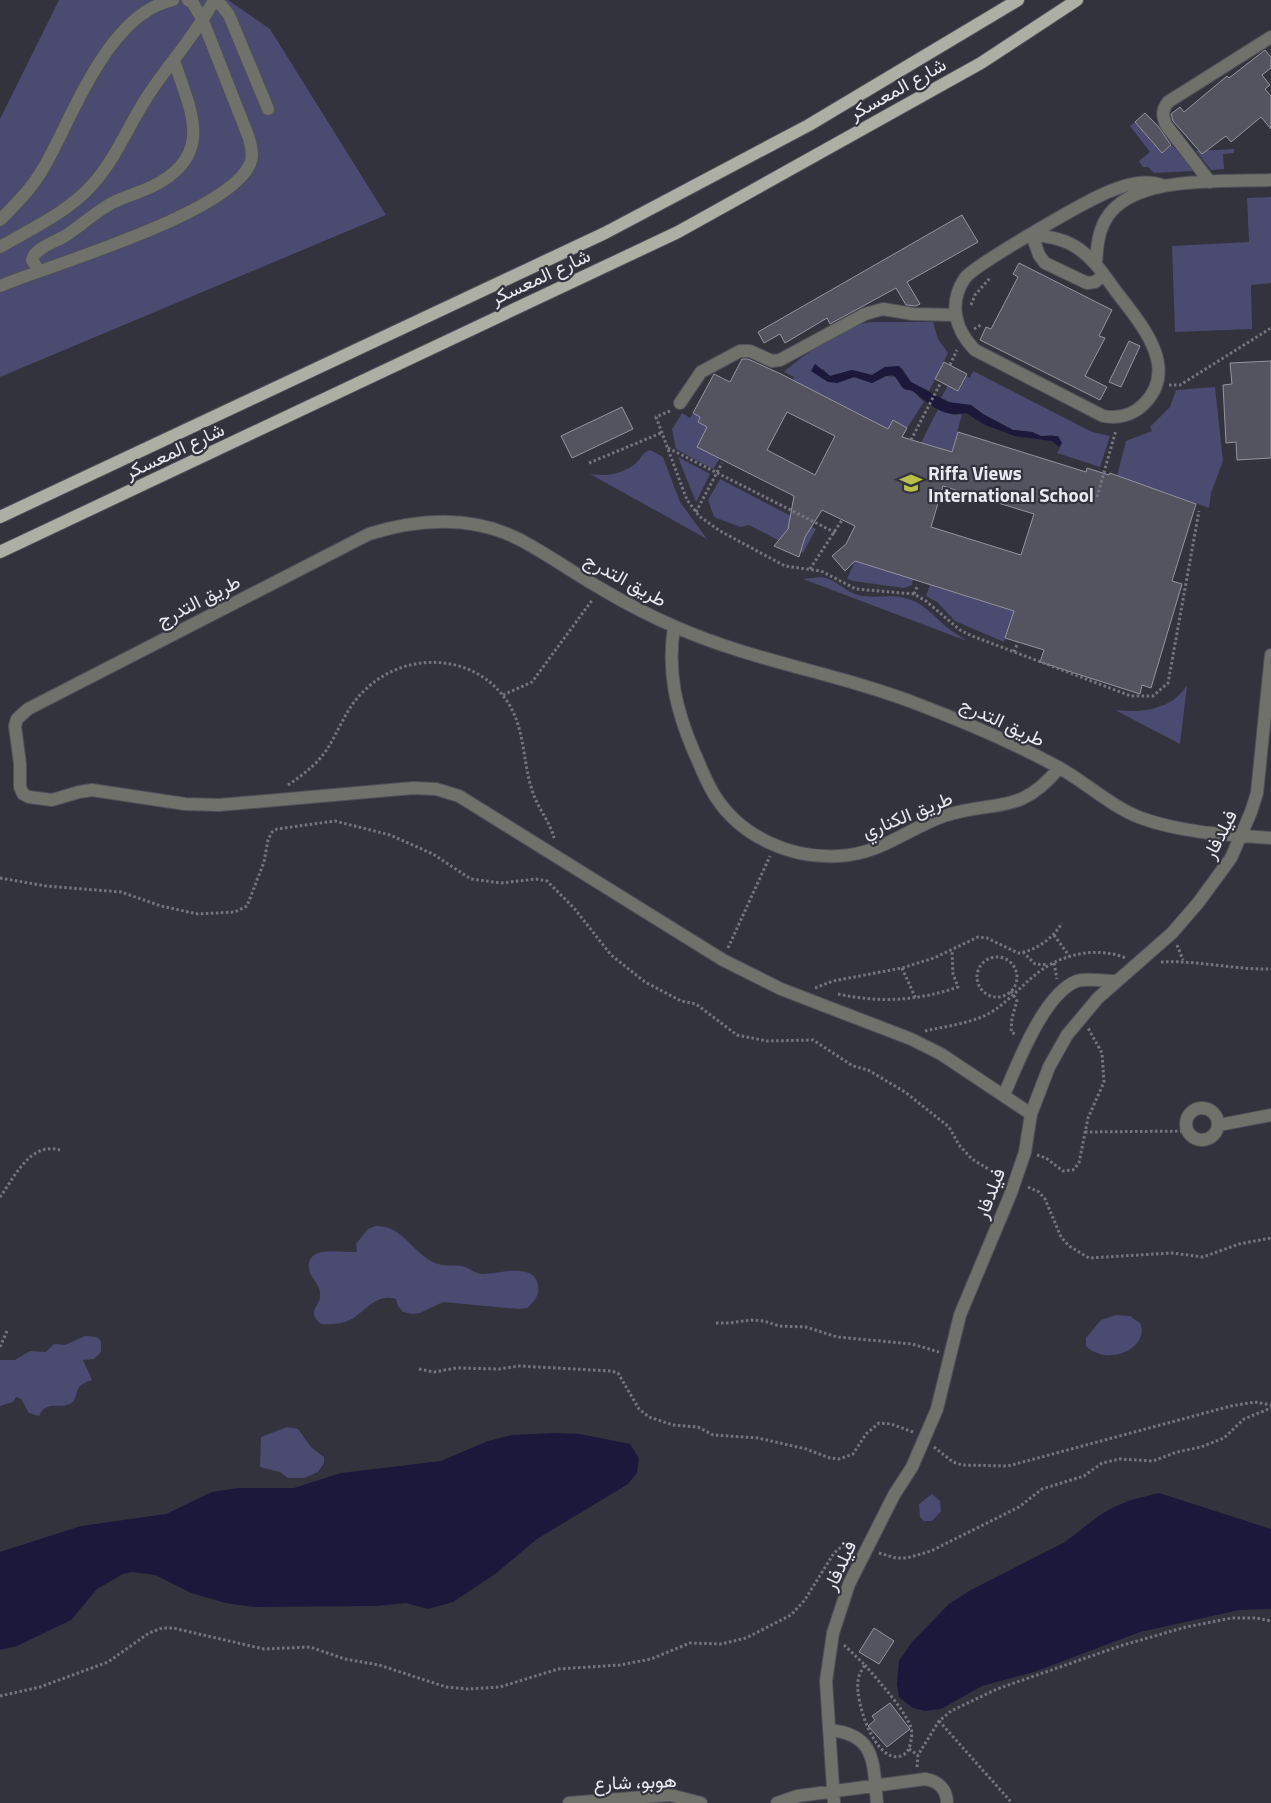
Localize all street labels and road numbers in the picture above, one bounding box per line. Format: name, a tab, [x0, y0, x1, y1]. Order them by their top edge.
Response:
street label: شارع المعسكر	[842, 49, 951, 127]
street label: شارع المعسكر	[484, 240, 595, 312]
street label: شارع المعسكر	[118, 414, 229, 486]
street label: طريق التدرج	[579, 544, 673, 614]
street label: طريق التدرج	[151, 567, 245, 633]
street label: طريق التدرج	[956, 689, 1050, 753]
street label: طريق الكناري	[857, 783, 957, 847]
street label: فيلدفار	[1194, 804, 1244, 865]
street label: فيلدفار	[966, 1164, 1012, 1223]
street label: فيلدفار	[814, 1535, 863, 1596]
street label: هوبو، شارع	[593, 1765, 677, 1797]

